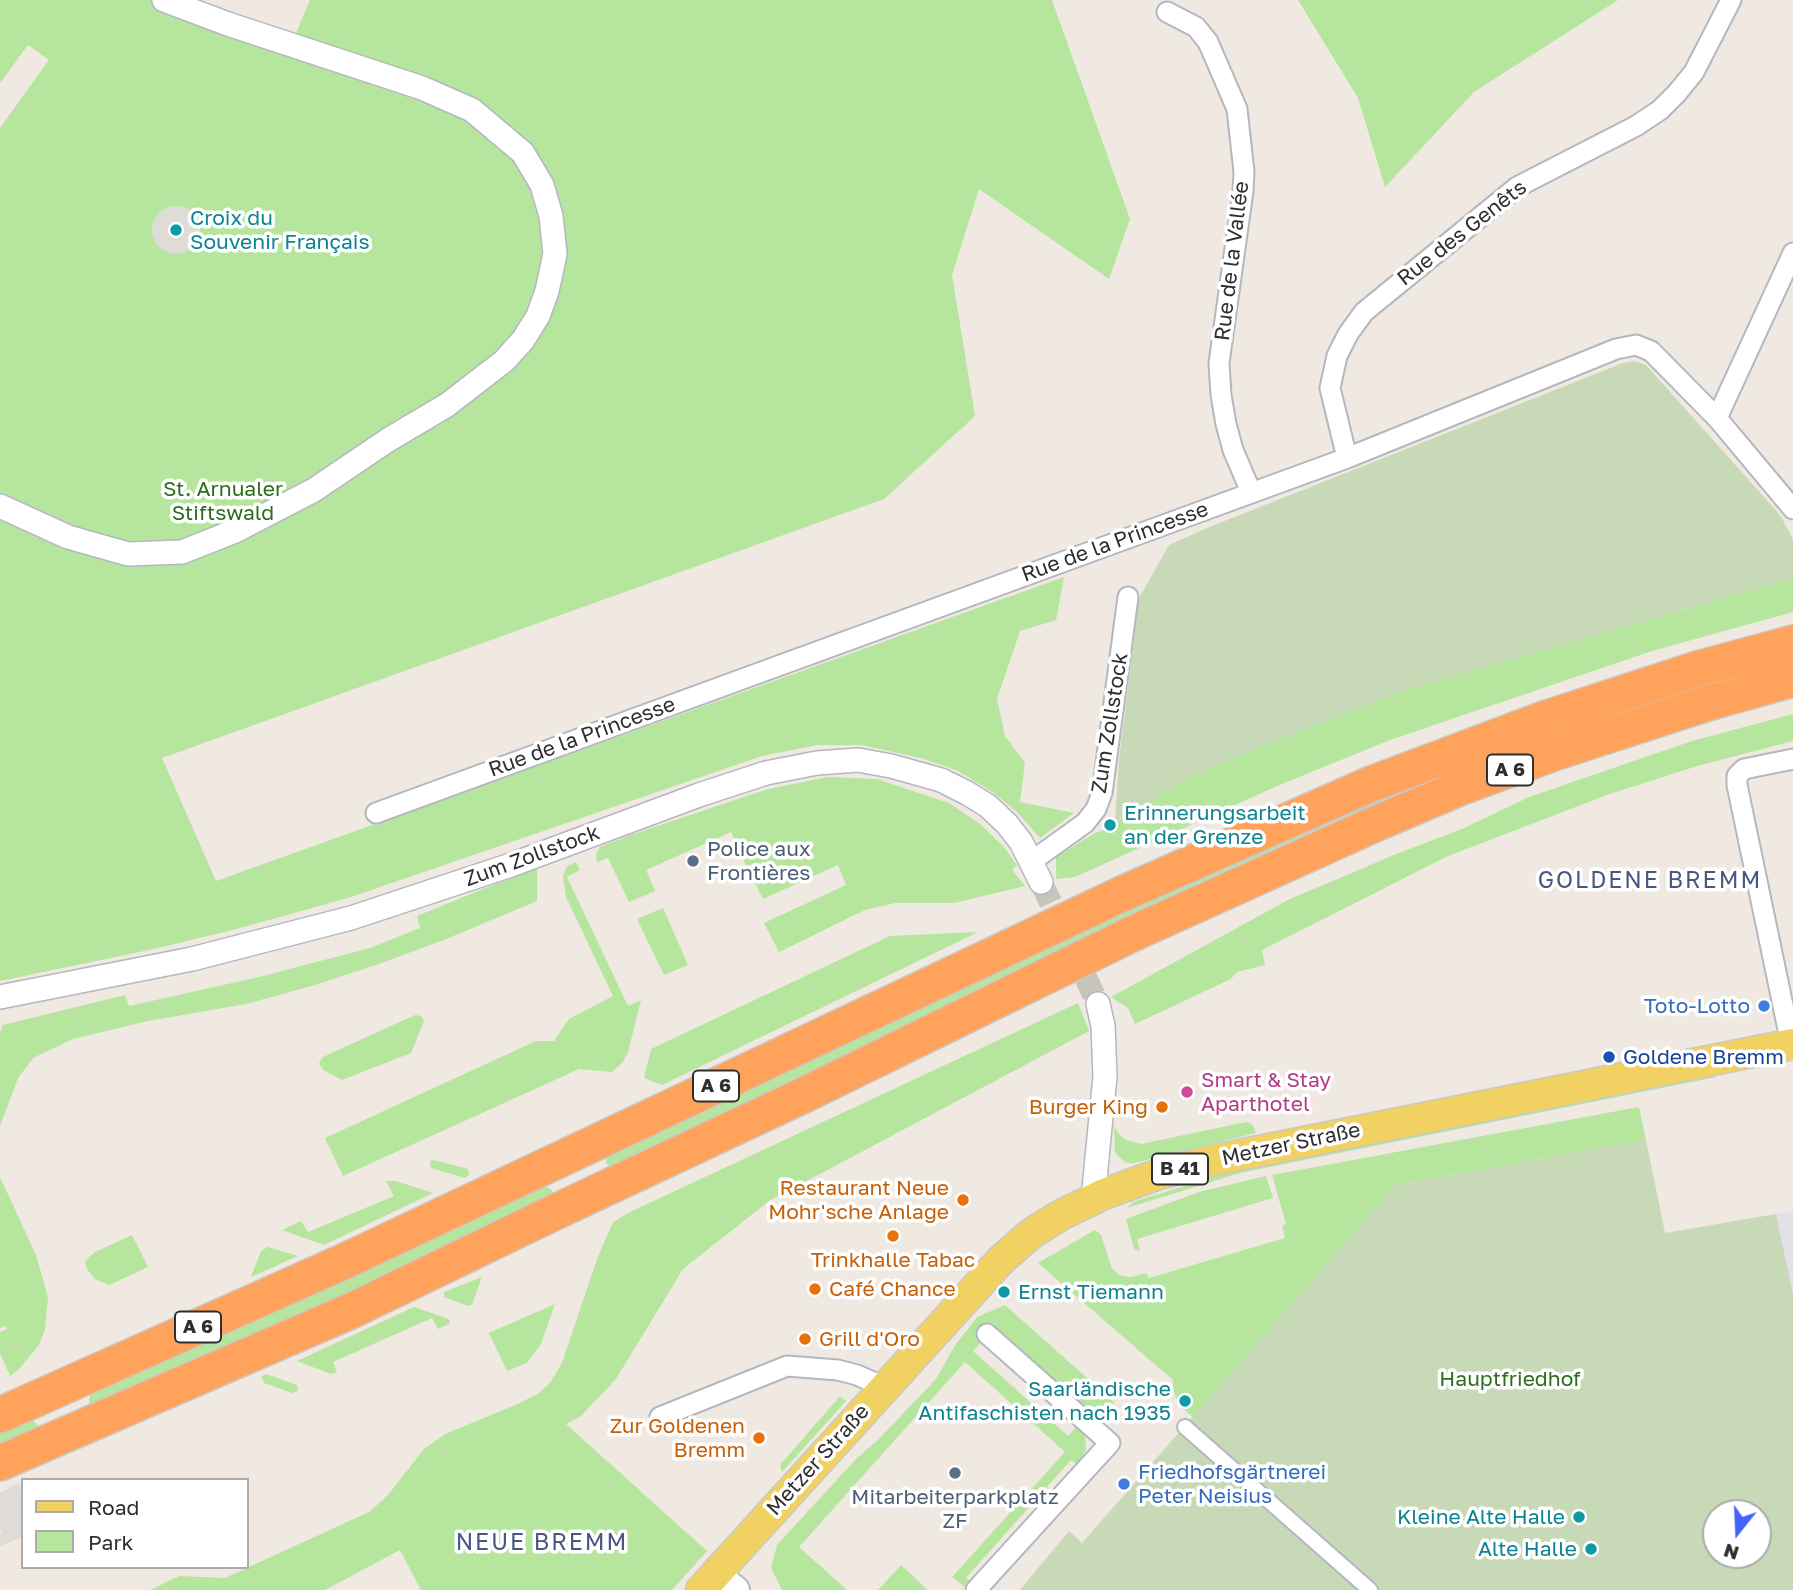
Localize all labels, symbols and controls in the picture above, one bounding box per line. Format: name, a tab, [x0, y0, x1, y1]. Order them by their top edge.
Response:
street label: Rue des Genêts	[1392, 175, 1532, 291]
street label: Rue de la Vallée	[1210, 180, 1254, 342]
place label: Croix du Souvenir Français	[190, 205, 370, 255]
marker: Croix du Souvenir Français	[168, 222, 184, 238]
park label: St. Arnualer Stiftswald	[163, 476, 283, 526]
street label: Rue de la Princesse	[1018, 497, 1212, 587]
street label: Zum Zollstock	[1086, 651, 1134, 795]
street label: Rue de la Princesse	[485, 692, 679, 782]
road number: A 6	[1487, 754, 1533, 786]
place label: Erinnerungsarbeit an der Grenze	[1124, 800, 1306, 850]
marker: Erinnerungsarbeit an der Grenze	[1102, 817, 1118, 833]
street label: Zum Zollstock	[461, 820, 603, 892]
place label: Police aux Frontières	[707, 836, 810, 886]
marker: Police aux Frontières	[685, 853, 701, 869]
district label: GOLDENE BREMM	[1539, 867, 1761, 895]
place label: Toto-Lotto	[1644, 993, 1750, 1019]
marker: Toto-Lotto	[1756, 998, 1772, 1014]
place label: Goldene Bremm	[1623, 1044, 1784, 1070]
marker: Goldene Bremm	[1601, 1049, 1617, 1065]
place label: Smart & Stay Aparthotel	[1201, 1067, 1331, 1117]
road number: A 6	[693, 1070, 739, 1102]
marker: Smart & Stay Aparthotel	[1179, 1084, 1195, 1100]
place label: Burger King	[1029, 1094, 1148, 1120]
marker: Burger King	[1154, 1099, 1170, 1115]
street label: Metzer Straße	[1219, 1117, 1363, 1171]
road number: B 41	[1152, 1154, 1208, 1184]
place label: Restaurant Neue Mohr'sche Anlage	[768, 1175, 949, 1225]
marker: Restaurant Neue Mohr'sche Anlage	[955, 1192, 971, 1208]
marker: Trinkhalle Tabac	[885, 1228, 901, 1244]
place label: Trinkhalle Tabac	[811, 1247, 975, 1273]
place label: Café Chance	[829, 1276, 956, 1302]
place label: Ernst Tiemann	[1018, 1279, 1164, 1305]
marker: Café Chance	[807, 1281, 823, 1297]
marker: Ernst Tiemann	[996, 1284, 1012, 1300]
road number: A 6	[175, 1312, 221, 1343]
place label: Grill d'Oro	[819, 1326, 920, 1352]
marker: Grill d'Oro	[797, 1331, 813, 1347]
park label: Hauptfriedhof	[1439, 1366, 1581, 1392]
place label: Saarländische Antifaschisten nach 1935	[918, 1376, 1171, 1426]
marker: Saarländische Antifaschisten nach 1935	[1177, 1393, 1193, 1409]
street label: Metzer Straße	[761, 1399, 875, 1521]
place label: Zur Goldenen Bremm	[610, 1413, 745, 1463]
marker: Zur Goldenen Bremm	[751, 1430, 767, 1446]
place label: Friedhofsgärtnerei Peter Neisius	[1138, 1459, 1326, 1509]
marker: Mitarbeiterparkplatz ZF	[947, 1465, 963, 1481]
marker: Friedhofsgärtnerei Peter Neisius	[1116, 1476, 1132, 1492]
legend	[21, 1478, 248, 1569]
place label: Mitarbeiterparkplatz ZF	[851, 1484, 1059, 1534]
text: Road	[88, 1494, 139, 1520]
north arrow	[1702, 1499, 1772, 1569]
place label: Kleine Alte Halle	[1397, 1504, 1565, 1530]
marker: Kleine Alte Halle	[1571, 1509, 1587, 1525]
text: Park	[88, 1529, 133, 1555]
district label: NEUE BREMM	[457, 1529, 627, 1557]
place label: Alte Halle	[1478, 1536, 1577, 1562]
text: N	[1721, 1539, 1741, 1566]
marker: Alte Halle	[1583, 1541, 1599, 1557]

